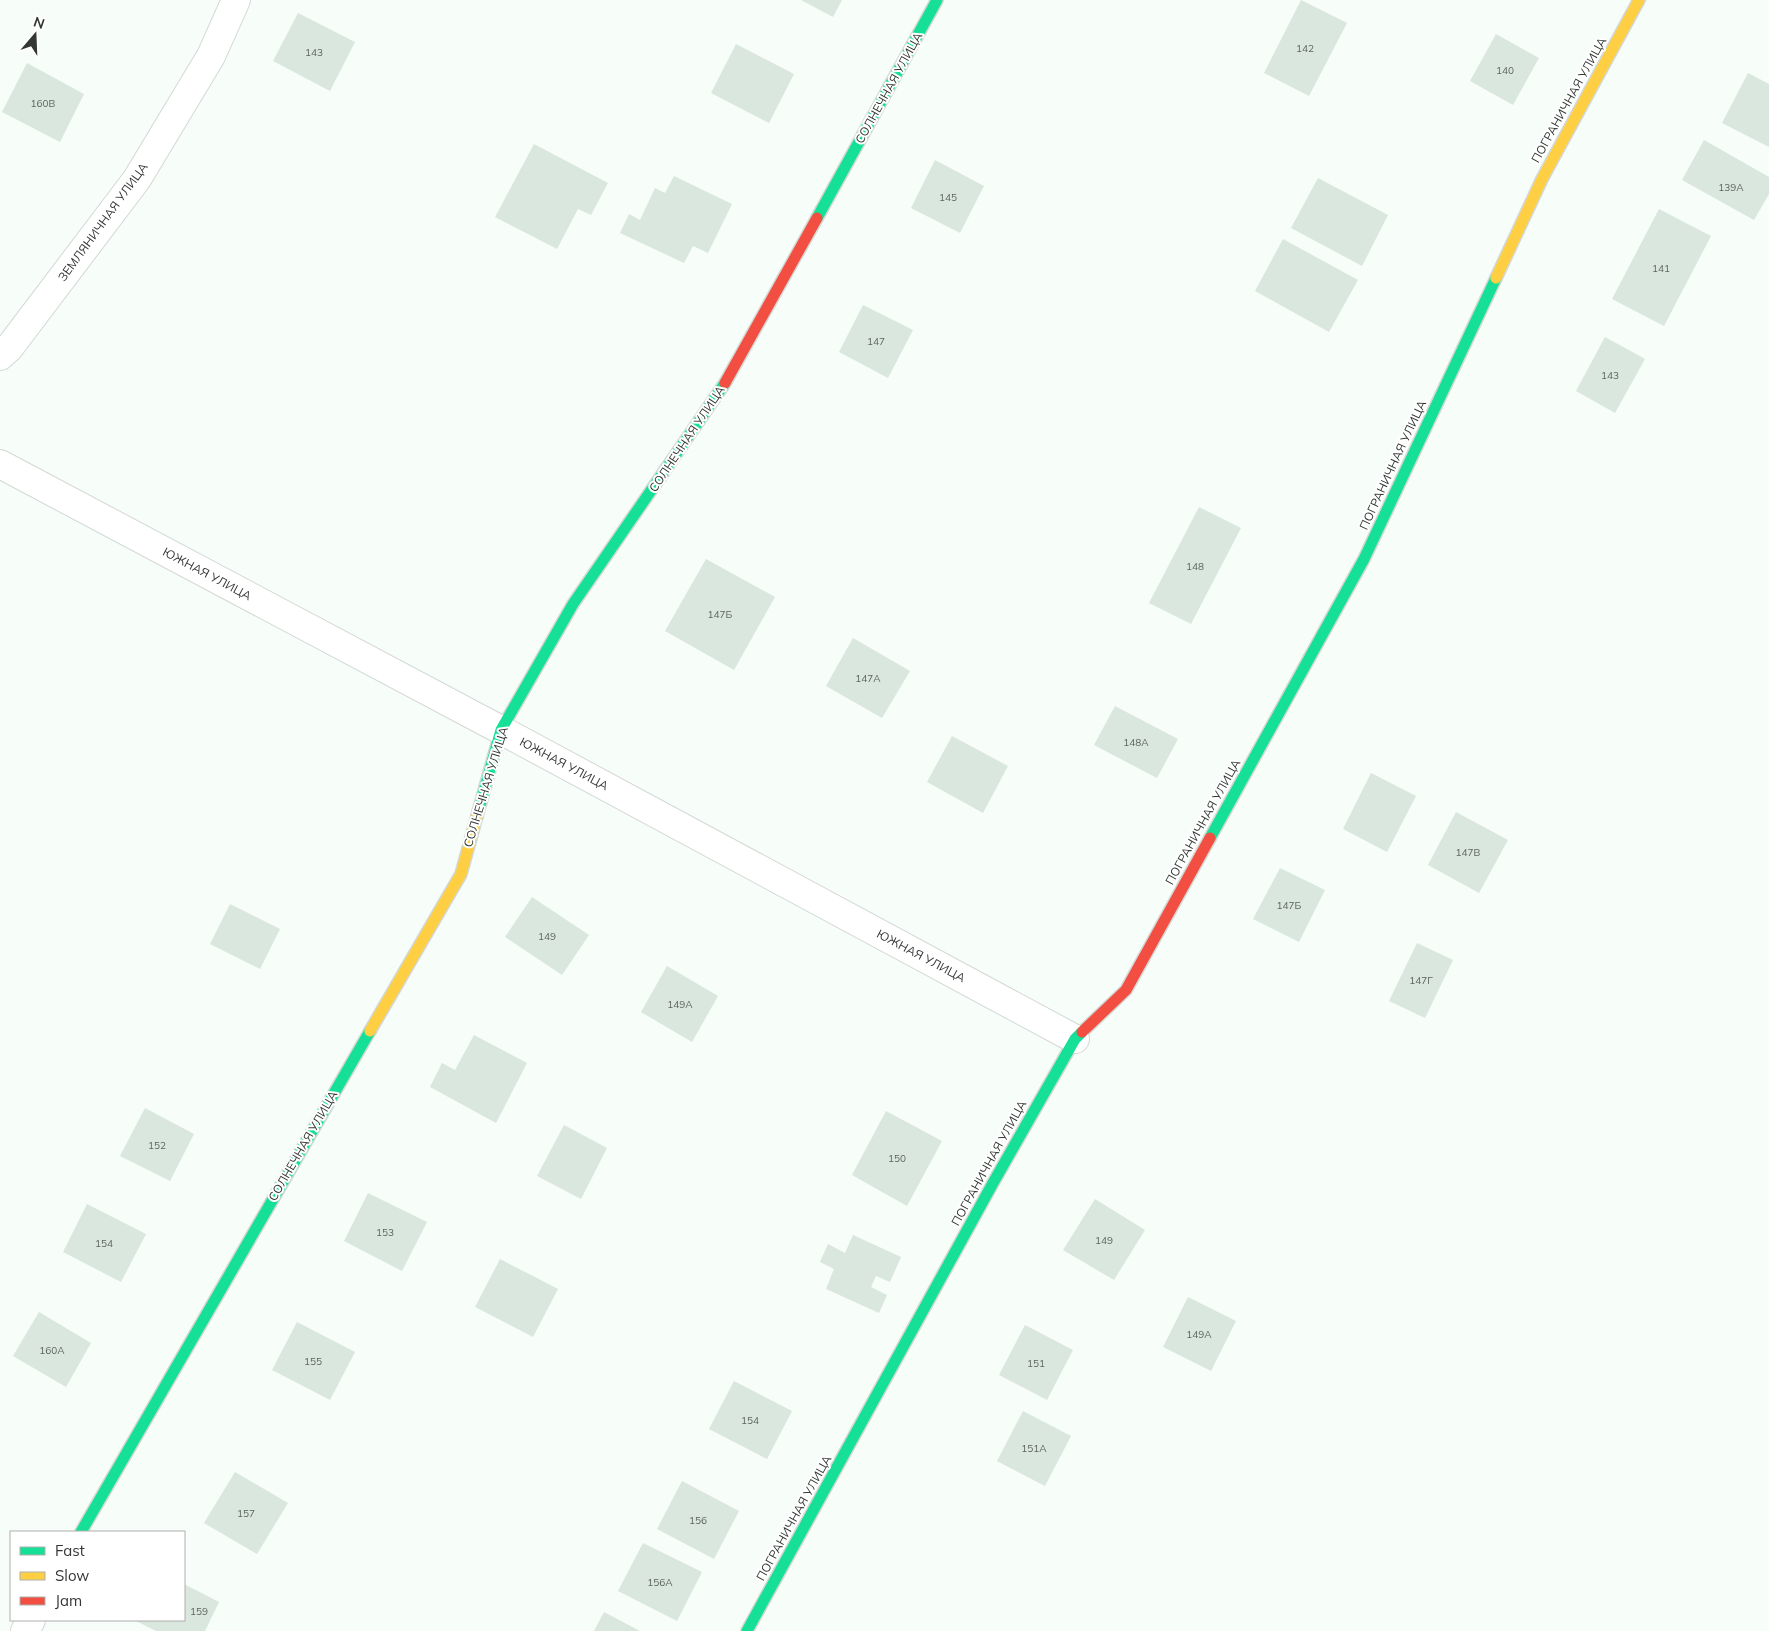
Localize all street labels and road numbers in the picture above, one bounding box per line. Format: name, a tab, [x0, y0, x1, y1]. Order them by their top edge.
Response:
street label: СОЛНЕЧНАЯ УЛИЦА	[852, 29, 925, 146]
street label: ПОГРАНИЧНАЯ УЛИЦА	[1528, 34, 1609, 165]
street label: ЗЕМЛЯНИЧНАЯ УЛИЦА	[55, 159, 151, 284]
street label: СОЛНЕЧНАЯ УЛИЦА	[645, 383, 728, 495]
street label: ПОГРАНИЧНАЯ УЛИЦА	[1356, 397, 1429, 532]
street label: ЮЖНАЯ УЛИЦА	[160, 544, 254, 603]
street label: СОЛНЕЧНАЯ УЛИЦА	[460, 725, 511, 849]
street label: ЮЖНАЯ УЛИЦА	[517, 734, 611, 793]
street label: ПОГРАНИЧНАЯ УЛИЦА	[1162, 756, 1243, 887]
street label: ЮЖНАЯ УЛИЦА	[874, 926, 968, 985]
street label: СОЛНЕЧНАЯ УЛИЦА	[265, 1088, 340, 1204]
street label: ПОГРАНИЧНАЯ УЛИЦА	[948, 1097, 1029, 1228]
street label: ПОГРАНИЧНАЯ УЛИЦА	[753, 1452, 834, 1583]

